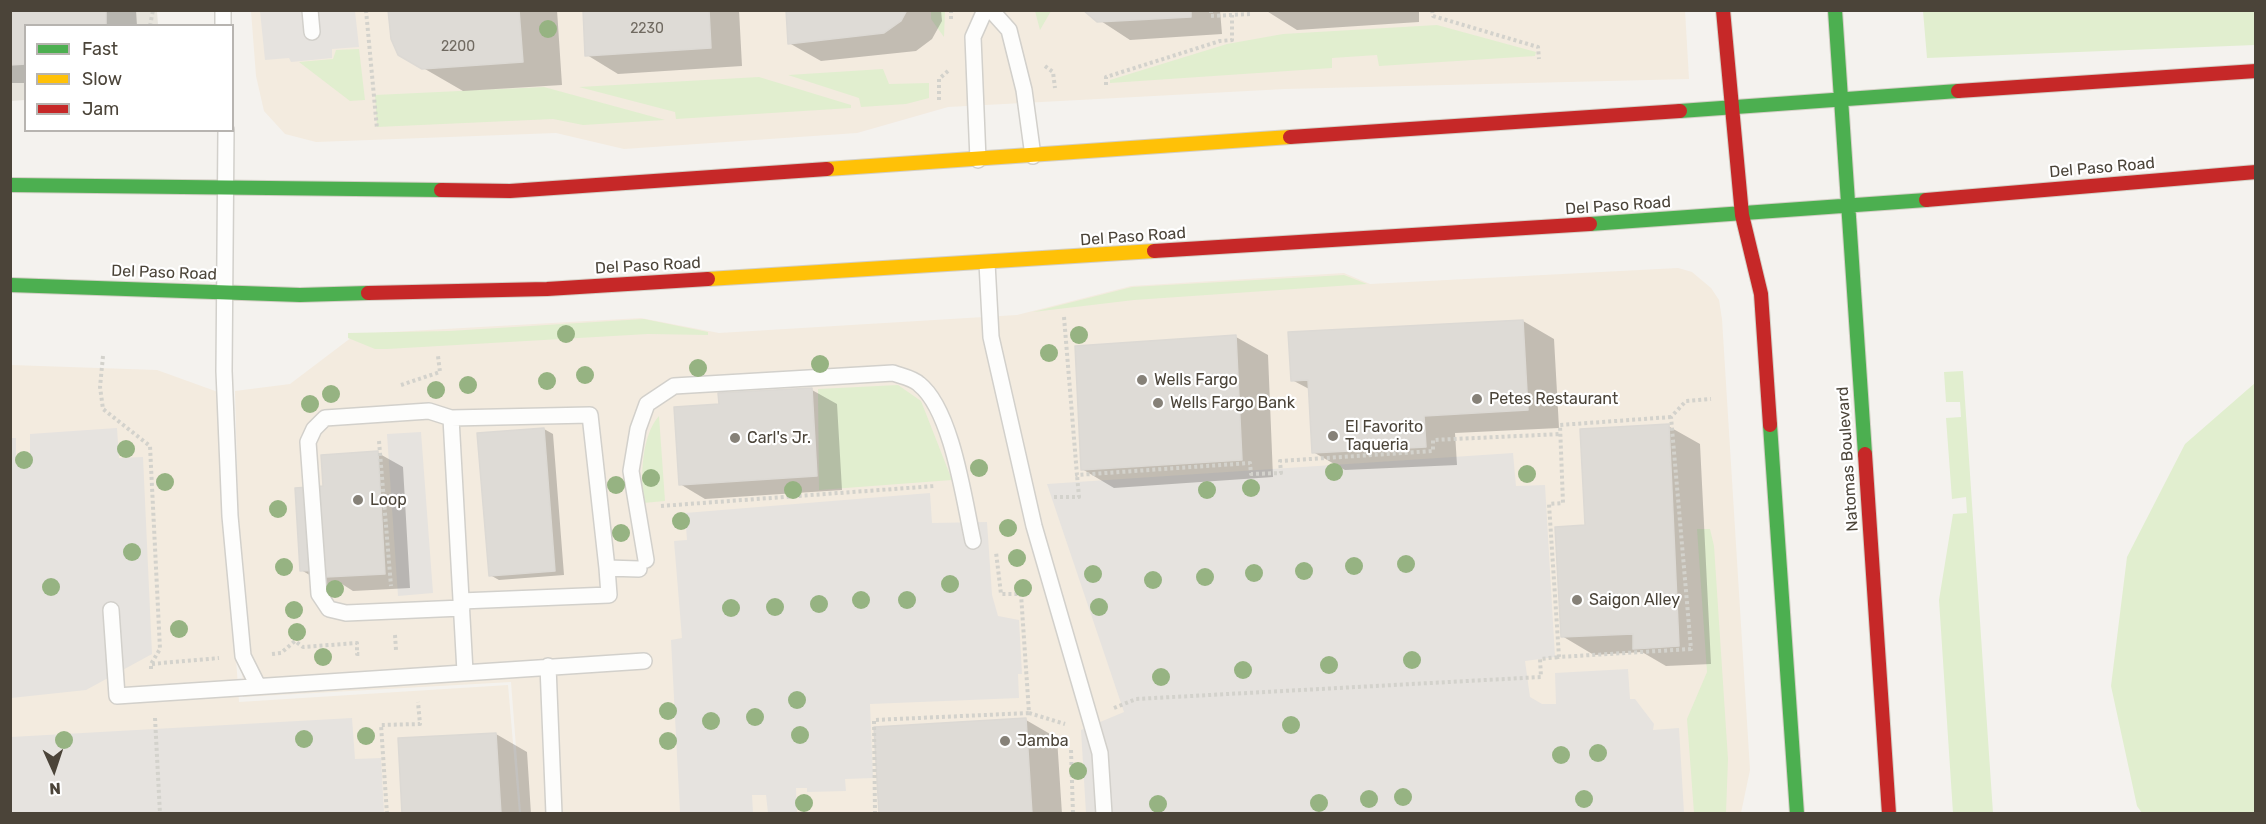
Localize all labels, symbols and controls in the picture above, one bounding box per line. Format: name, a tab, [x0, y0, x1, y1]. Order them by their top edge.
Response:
house number: 2230	[630, 21, 664, 37]
legend	[24, 24, 234, 132]
text: Fast	[82, 38, 118, 60]
house number: 2200	[441, 39, 475, 55]
text: Slow	[82, 68, 122, 90]
text: Jam	[82, 98, 119, 120]
street label: Del Paso Road	[2048, 154, 2156, 182]
street label: Del Paso Road	[1564, 193, 1672, 219]
street label: Del Paso Road	[1079, 224, 1187, 250]
street label: Del Paso Road	[595, 254, 701, 278]
street label: Del Paso Road	[111, 262, 217, 284]
place label: Wells Fargo	[1154, 370, 1238, 390]
marker: Wells Fargo	[1135, 373, 1149, 387]
street label: Natomas Boulevard	[1833, 386, 1863, 532]
place label: Petes Restaurant	[1489, 389, 1618, 409]
marker: Petes Restaurant	[1470, 392, 1484, 406]
place label: Wells Fargo Bank	[1170, 393, 1295, 413]
marker: Wells Fargo Bank	[1151, 396, 1165, 410]
place label: El Favorito Taqueria	[1345, 417, 1423, 455]
place label: Carl's Jr.	[747, 428, 811, 448]
marker: El Favorito Taqueria	[1326, 429, 1340, 443]
marker: Carl's Jr.	[728, 431, 742, 445]
place label: Loop	[370, 490, 407, 510]
marker: Loop	[351, 493, 365, 507]
place label: Saigon Alley	[1589, 590, 1680, 610]
marker: Saigon Alley	[1570, 593, 1584, 607]
place label: Jamba	[1017, 731, 1068, 751]
marker: Jamba	[998, 734, 1012, 748]
north arrow	[24, 740, 84, 800]
text: N	[49, 779, 61, 798]

